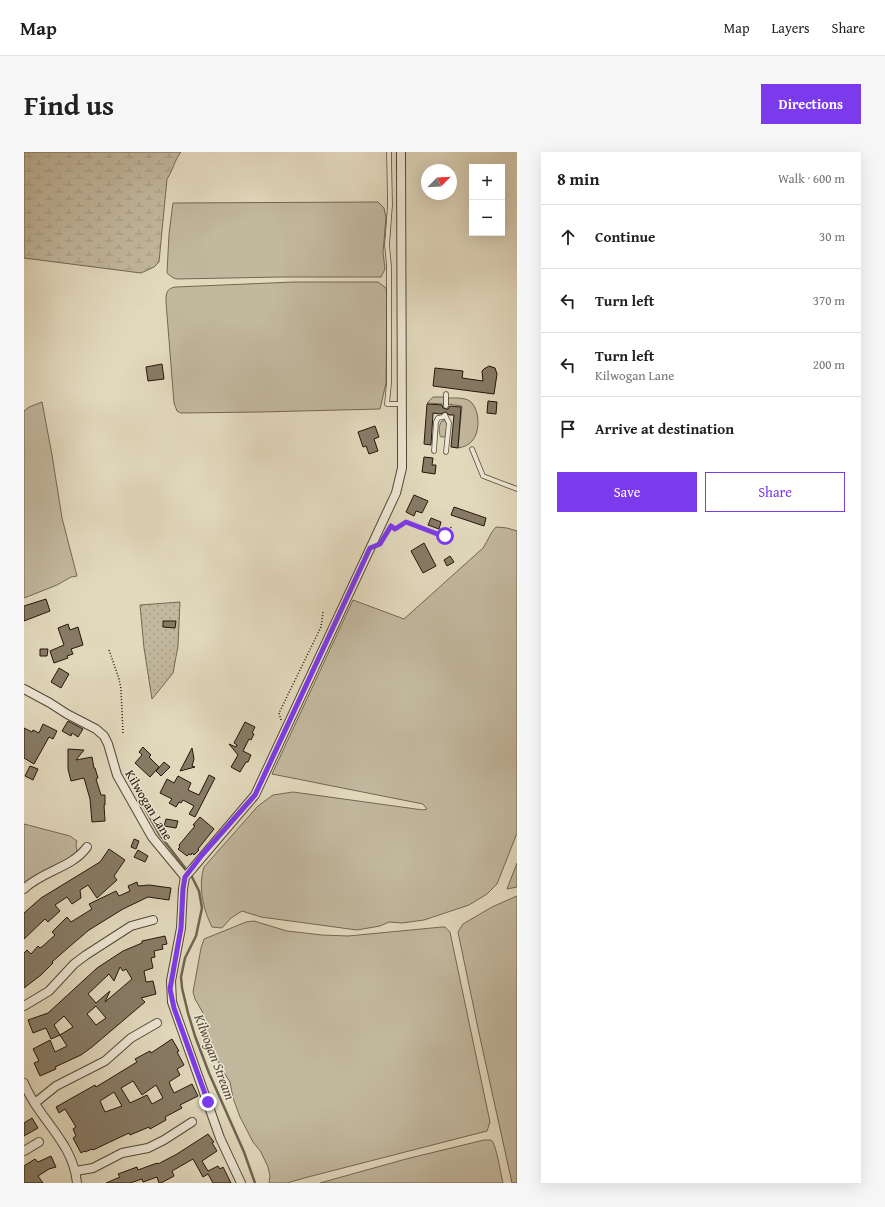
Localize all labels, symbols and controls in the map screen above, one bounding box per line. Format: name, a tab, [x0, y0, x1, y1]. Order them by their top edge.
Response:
text: Map	[20, 14, 57, 42]
text: Map	[724, 18, 750, 38]
text: Layers	[772, 18, 810, 38]
text: Share	[832, 18, 865, 38]
text: Find us	[24, 84, 114, 125]
button: Directions	[761, 84, 861, 124]
north arrow	[421, 164, 457, 200]
map controls	[469, 164, 505, 236]
button: +	[469, 164, 505, 200]
text: 8 min	[557, 166, 599, 191]
text: Walk · 600 m	[778, 169, 845, 188]
button: −	[469, 200, 505, 236]
icon: ahead	[557, 226, 579, 248]
text: Continue	[595, 226, 656, 247]
text: 30 m	[819, 227, 845, 246]
icon: left	[557, 290, 579, 312]
text: Turn left	[595, 290, 654, 311]
text: 370 m	[813, 291, 845, 310]
text: Turn left	[595, 345, 654, 366]
icon: left	[557, 354, 579, 376]
text: 200 m	[813, 355, 845, 374]
text: Kilwogan Lane	[595, 366, 674, 385]
icon: arrive	[557, 418, 579, 440]
text: Arrive at destination	[595, 418, 734, 439]
button: Save	[557, 472, 697, 512]
button: Share	[705, 472, 845, 512]
route start	[436, 527, 454, 545]
street label: Kilwogan Lane	[120, 766, 178, 844]
water label: Kilwogan Stream	[189, 1010, 241, 1103]
route end	[199, 1093, 217, 1111]

